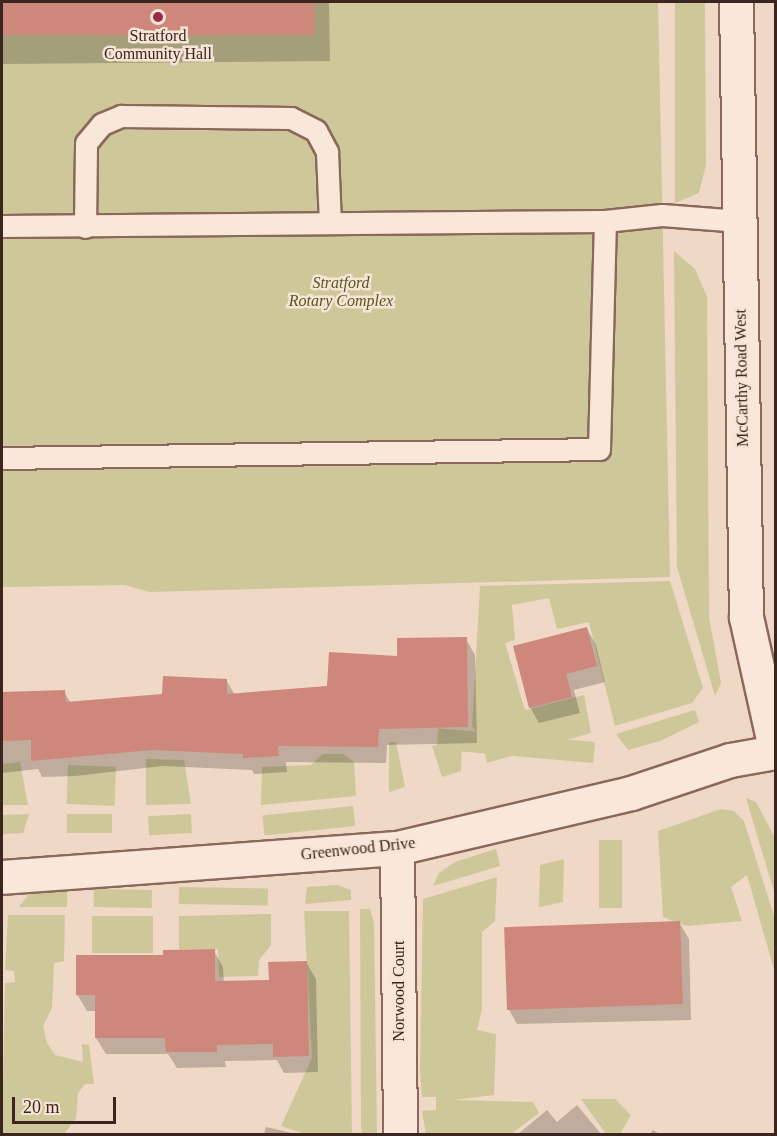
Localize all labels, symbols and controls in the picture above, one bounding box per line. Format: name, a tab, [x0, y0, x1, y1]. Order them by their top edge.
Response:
marker: Stratford Community Hall	[151, 10, 165, 24]
place label: Stratford Community Hall	[104, 26, 212, 64]
park label: Stratford Rotary Complex	[289, 273, 393, 311]
street label: McCarthy Road West	[731, 309, 753, 447]
street label: Greenwood Drive	[300, 833, 416, 865]
street label: Norwood Court	[389, 941, 409, 1041]
scale bar	[15, 1085, 118, 1123]
text: 20 m	[23, 1097, 60, 1117]

